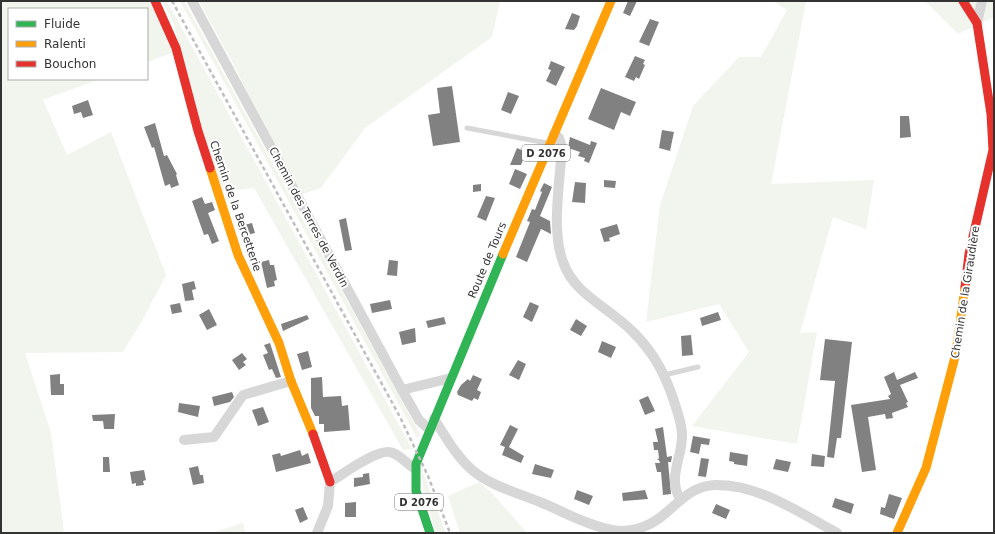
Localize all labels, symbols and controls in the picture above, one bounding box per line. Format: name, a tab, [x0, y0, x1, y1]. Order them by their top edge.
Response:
legend	[8, 8, 148, 80]
text: Fluide	[44, 17, 80, 31]
text: Ralenti	[44, 37, 86, 51]
text: Bouchon	[44, 57, 96, 71]
street label: Chemin de la Bercetterie	[207, 139, 264, 273]
street label: Chemin des Terres de Verdin	[266, 145, 351, 290]
road number: D 2076	[522, 145, 570, 161]
street label: Route de Tours	[466, 220, 509, 300]
street label: Chemin de la Giraudière	[949, 225, 982, 359]
road number: D 2076	[395, 494, 443, 510]

